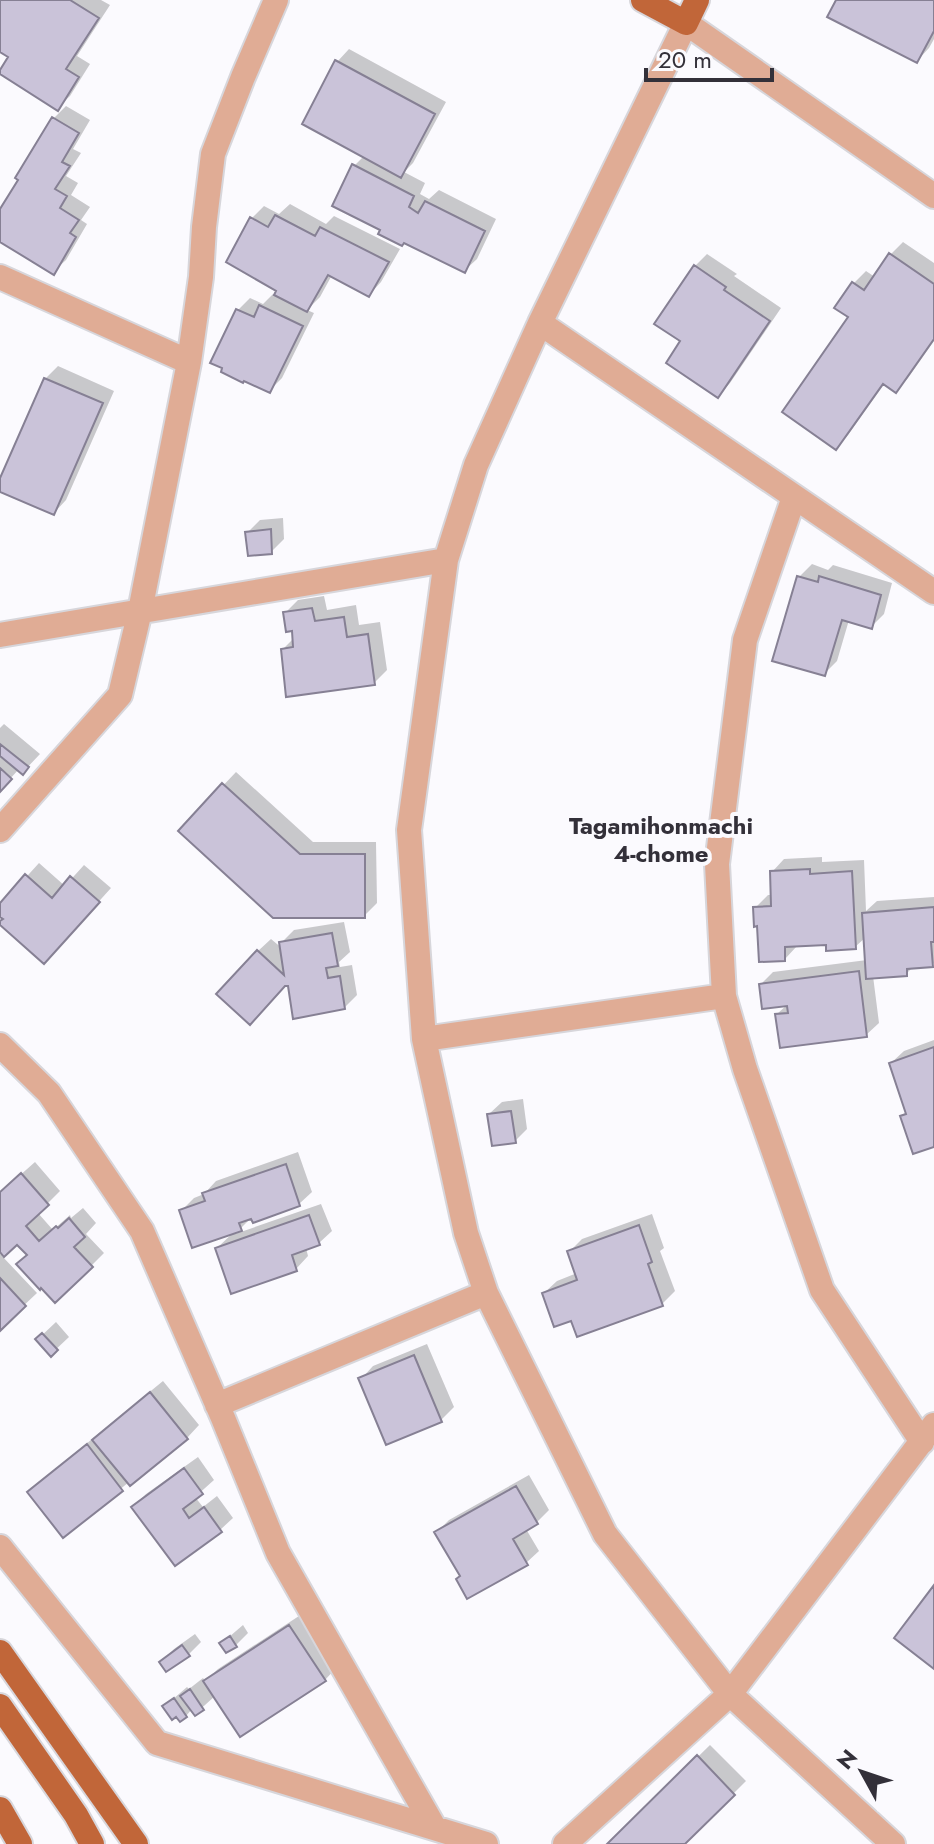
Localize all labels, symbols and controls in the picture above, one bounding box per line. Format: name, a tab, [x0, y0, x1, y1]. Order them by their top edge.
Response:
scale bar	[646, 32, 772, 82]
text: 20 m	[658, 42, 712, 77]
district label: Tagamihonmachi 4-chome	[569, 808, 753, 871]
north arrow	[822, 1732, 902, 1812]
text: N	[829, 1742, 865, 1776]

